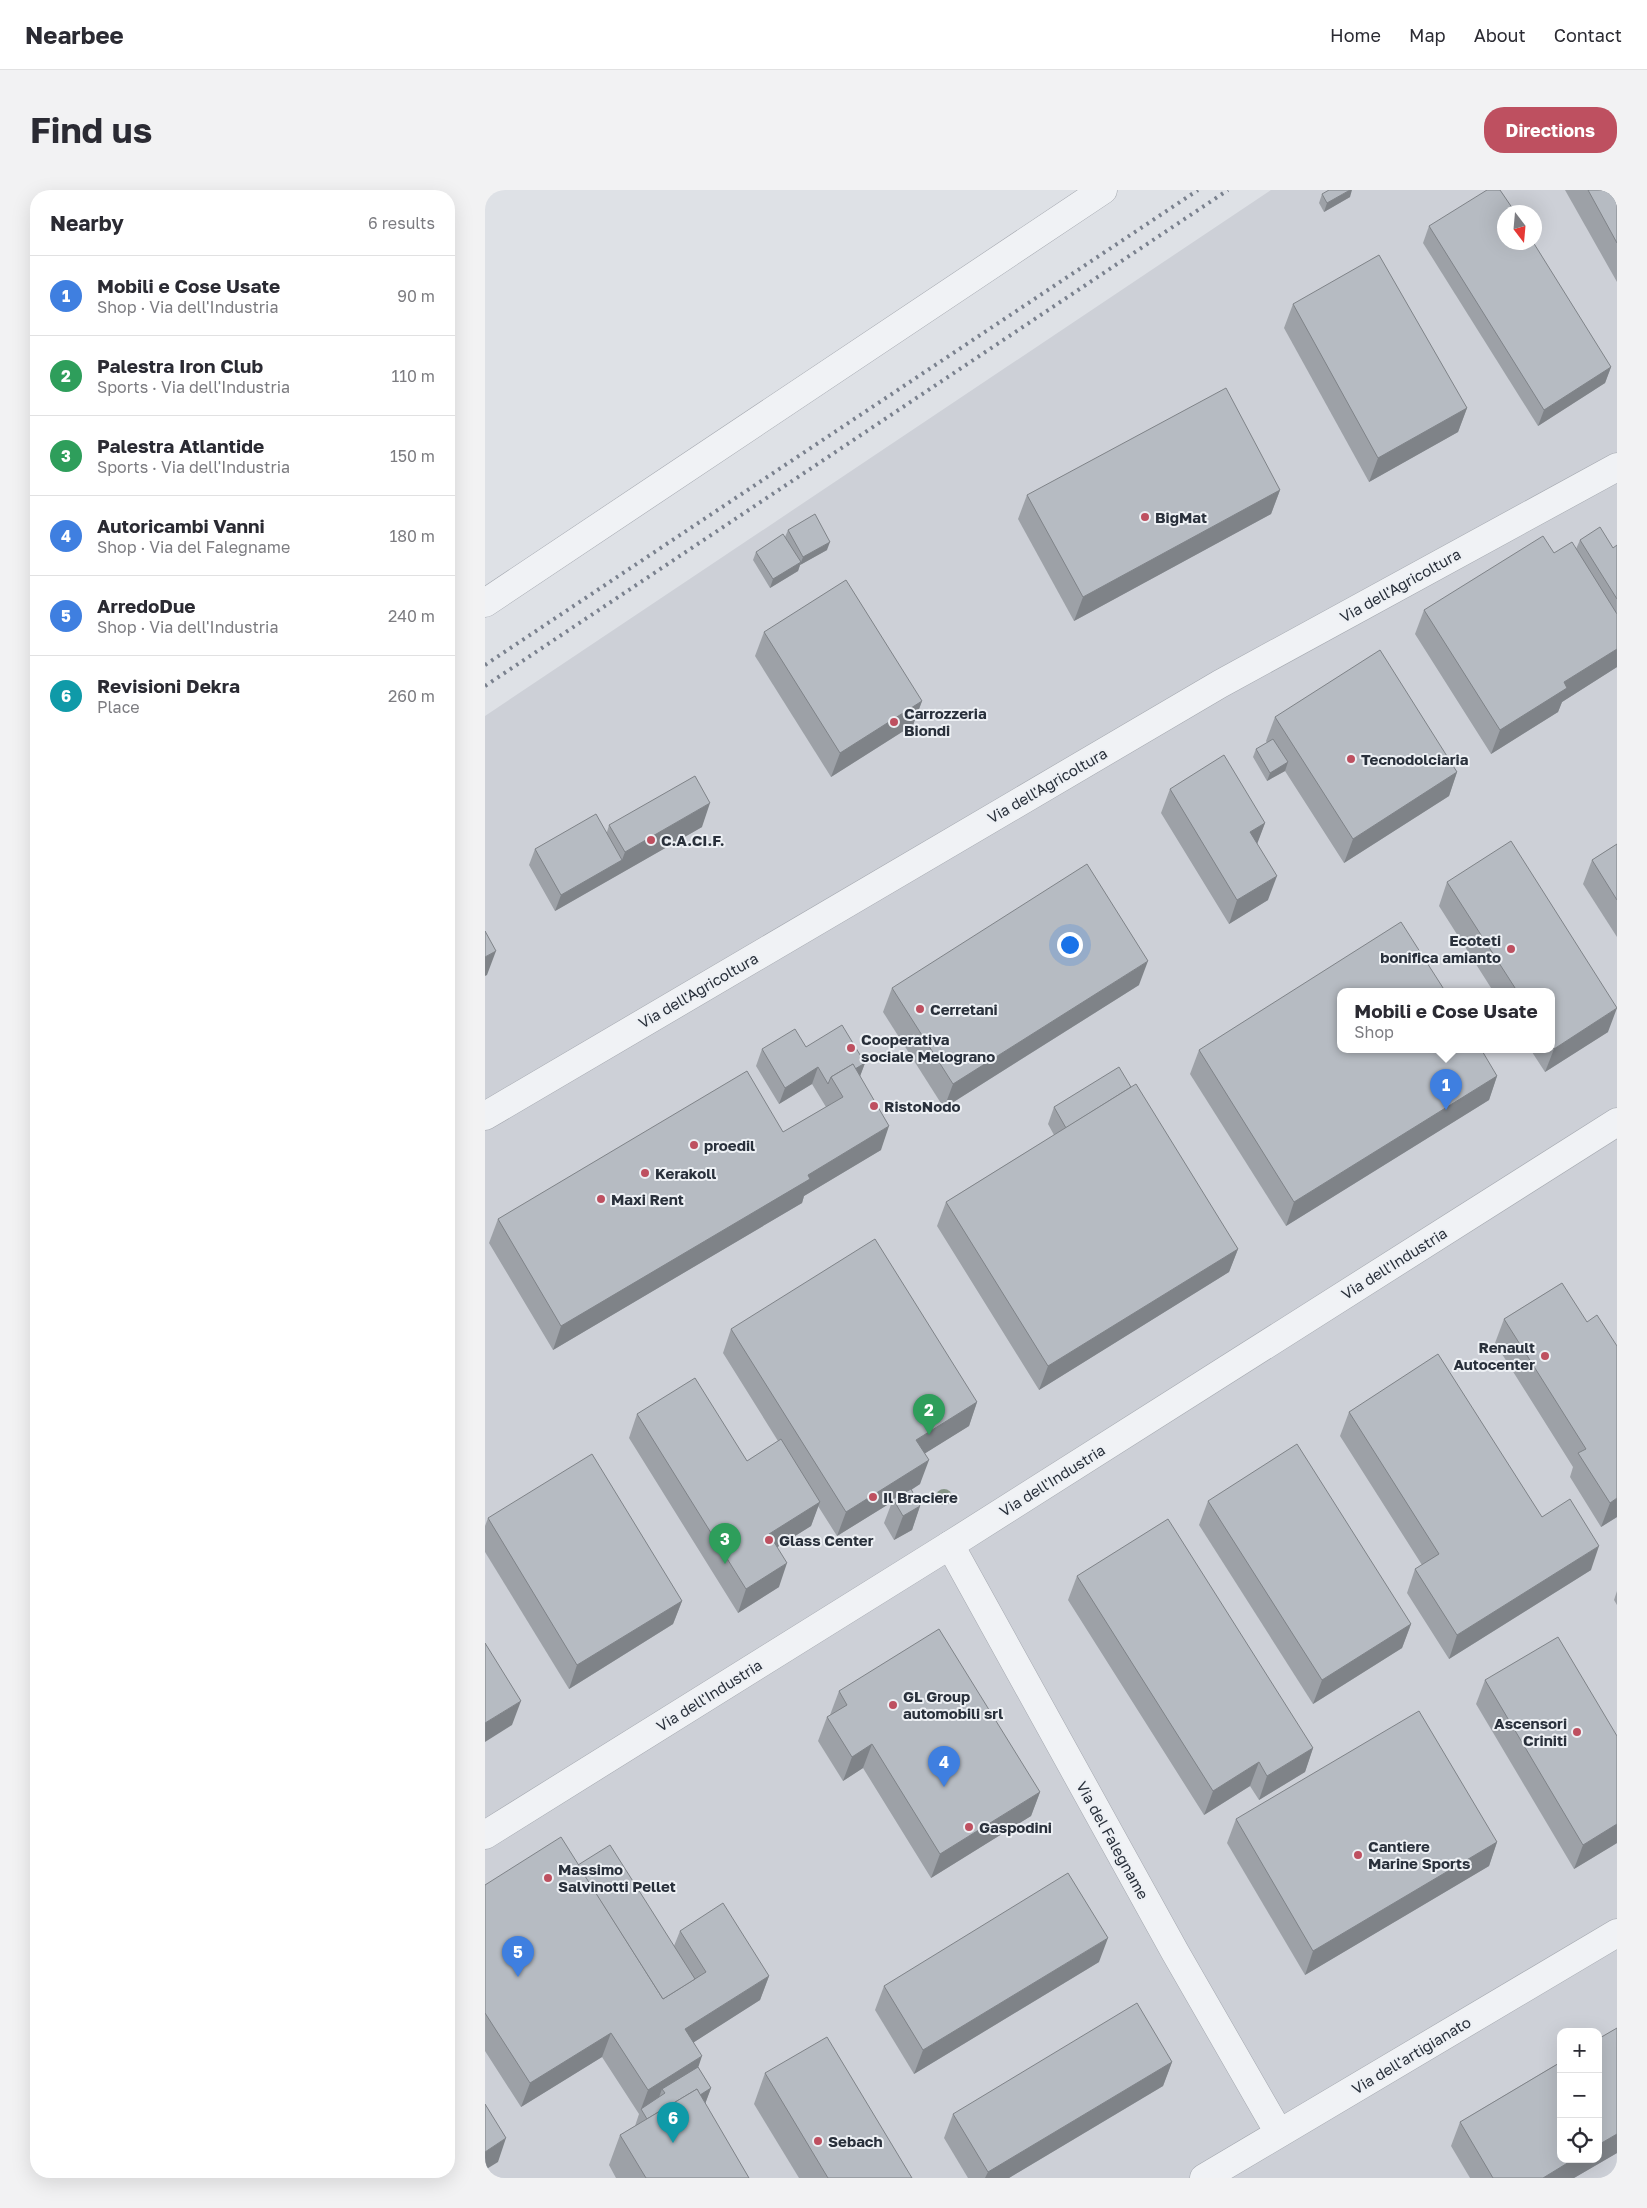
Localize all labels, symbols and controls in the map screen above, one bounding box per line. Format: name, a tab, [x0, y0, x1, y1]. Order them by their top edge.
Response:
text: Nearbee	[25, 20, 124, 49]
text: Home	[1330, 24, 1381, 46]
text: Map	[1409, 24, 1446, 46]
text: About	[1474, 24, 1526, 46]
text: Contact	[1554, 24, 1622, 46]
button: Directions	[1484, 107, 1617, 153]
text: Find us	[30, 109, 152, 151]
north arrow	[1497, 205, 1542, 250]
text: Nearby	[50, 210, 124, 236]
text: 6 results	[368, 213, 435, 233]
text: Mobili e Cose Usate	[97, 274, 280, 297]
text: 1	[62, 286, 70, 306]
text: 90 m	[397, 286, 435, 306]
text: Shop · Via dell'Industria	[97, 297, 278, 317]
text: Palestra Iron Club	[97, 354, 263, 377]
text: 2	[61, 366, 71, 386]
text: 110 m	[391, 366, 435, 386]
text: Sports · Via dell'Industria	[97, 377, 290, 397]
text: Palestra Atlantide	[97, 434, 264, 457]
text: 3	[61, 446, 71, 466]
text: 150 m	[390, 446, 435, 466]
text: Sports · Via dell'Industria	[97, 457, 290, 477]
place label: BigMat	[1155, 508, 1207, 526]
marker: BigMat	[1139, 511, 1151, 523]
text: Autoricambi Vanni	[97, 514, 265, 537]
text: 4	[61, 526, 71, 546]
text: 180 m	[389, 526, 435, 546]
text: Shop · Via del Falegname	[97, 537, 290, 557]
street label: Via dell'Agricoltura	[1336, 544, 1464, 626]
text: ArredoDue	[97, 594, 195, 617]
text: 5	[61, 606, 71, 626]
text: 240 m	[388, 606, 435, 626]
text: Shop · Via dell'Industria	[97, 617, 278, 637]
text: Revisioni Dekra	[97, 674, 240, 697]
text: 6	[61, 686, 71, 706]
text: 260 m	[388, 686, 435, 706]
text: Place	[97, 697, 140, 717]
place label: Carrozzeria Biondi	[904, 704, 987, 739]
marker: Carrozzeria Biondi	[888, 716, 900, 728]
street label: Via dell'Agricoltura	[984, 743, 1110, 827]
place label: Tecnodolciaria	[1361, 750, 1469, 768]
marker: Tecnodolciaria	[1345, 753, 1357, 765]
place label: C.A.CI.F.	[661, 831, 724, 849]
marker: C.A.CI.F.	[645, 834, 657, 846]
place label: Ecoteti bonifica amianto	[1380, 931, 1501, 966]
your location	[1057, 932, 1083, 958]
marker: Ecoteti bonifica amianto	[1505, 943, 1517, 955]
street label: Via dell'Agricoltura	[635, 948, 761, 1032]
popup	[1337, 988, 1555, 1053]
text: Mobili e Cose Usate	[1354, 999, 1538, 1022]
place label: Cerretani	[930, 1000, 998, 1018]
marker: Cerretani	[914, 1003, 926, 1015]
text: Shop	[1354, 1022, 1394, 1042]
place label: Cooperativa sociale Melograno	[861, 1030, 995, 1065]
marker: Cooperativa sociale Melograno	[845, 1042, 857, 1054]
pin: 1	[1430, 1069, 1462, 1110]
place label: RistoNodo	[884, 1097, 960, 1115]
marker: RistoNodo	[868, 1100, 880, 1112]
place label: proedil	[704, 1136, 755, 1154]
marker: proedil	[688, 1139, 700, 1151]
place label: Kerakoll	[655, 1164, 716, 1182]
marker: Kerakoll	[639, 1167, 651, 1179]
place label: Maxi Rent	[611, 1190, 684, 1208]
marker: Maxi Rent	[595, 1193, 607, 1205]
street label: Via dell'Industria	[1338, 1223, 1450, 1303]
place label: Renault Autocenter	[1453, 1338, 1535, 1373]
marker: Renault Autocenter	[1539, 1350, 1551, 1362]
pin: 2	[913, 1394, 945, 1435]
street label: Via dell'Industria	[996, 1440, 1108, 1520]
place label: Il Braciere	[883, 1488, 958, 1506]
marker: Il Braciere	[867, 1491, 879, 1503]
pin: 3	[709, 1523, 741, 1564]
place label: Glass Center	[779, 1531, 874, 1549]
marker: Glass Center	[763, 1534, 775, 1546]
street label: Via dell'Industria	[653, 1655, 765, 1735]
place label: GL Group automobili srl	[903, 1687, 1003, 1722]
marker: GL Group automobili srl	[887, 1699, 899, 1711]
place label: Ascensori Criniti	[1494, 1714, 1567, 1749]
marker: Ascensori Criniti	[1571, 1726, 1583, 1738]
pin: 4	[928, 1746, 960, 1787]
street label: Via del Falegname	[1073, 1778, 1153, 1902]
place label: Gaspodini	[979, 1818, 1052, 1836]
marker: Gaspodini	[963, 1821, 975, 1833]
place label: Cantiere Marine Sports	[1368, 1837, 1471, 1872]
marker: Cantiere Marine Sports	[1352, 1849, 1364, 1861]
place label: Massimo Salvinotti Pellet	[558, 1860, 676, 1895]
marker: Massimo Salvinotti Pellet	[542, 1872, 554, 1884]
pin: 5	[502, 1936, 534, 1977]
street label: Via dell'artigianato	[1348, 2012, 1474, 2098]
map controls	[1557, 2028, 1602, 2163]
button: +	[1557, 2028, 1602, 2073]
button: −	[1557, 2073, 1602, 2118]
pin: 6	[657, 2102, 689, 2143]
button: locate	[1557, 2118, 1602, 2163]
place label: Sebach	[828, 2132, 883, 2150]
marker: Sebach	[812, 2135, 824, 2147]

